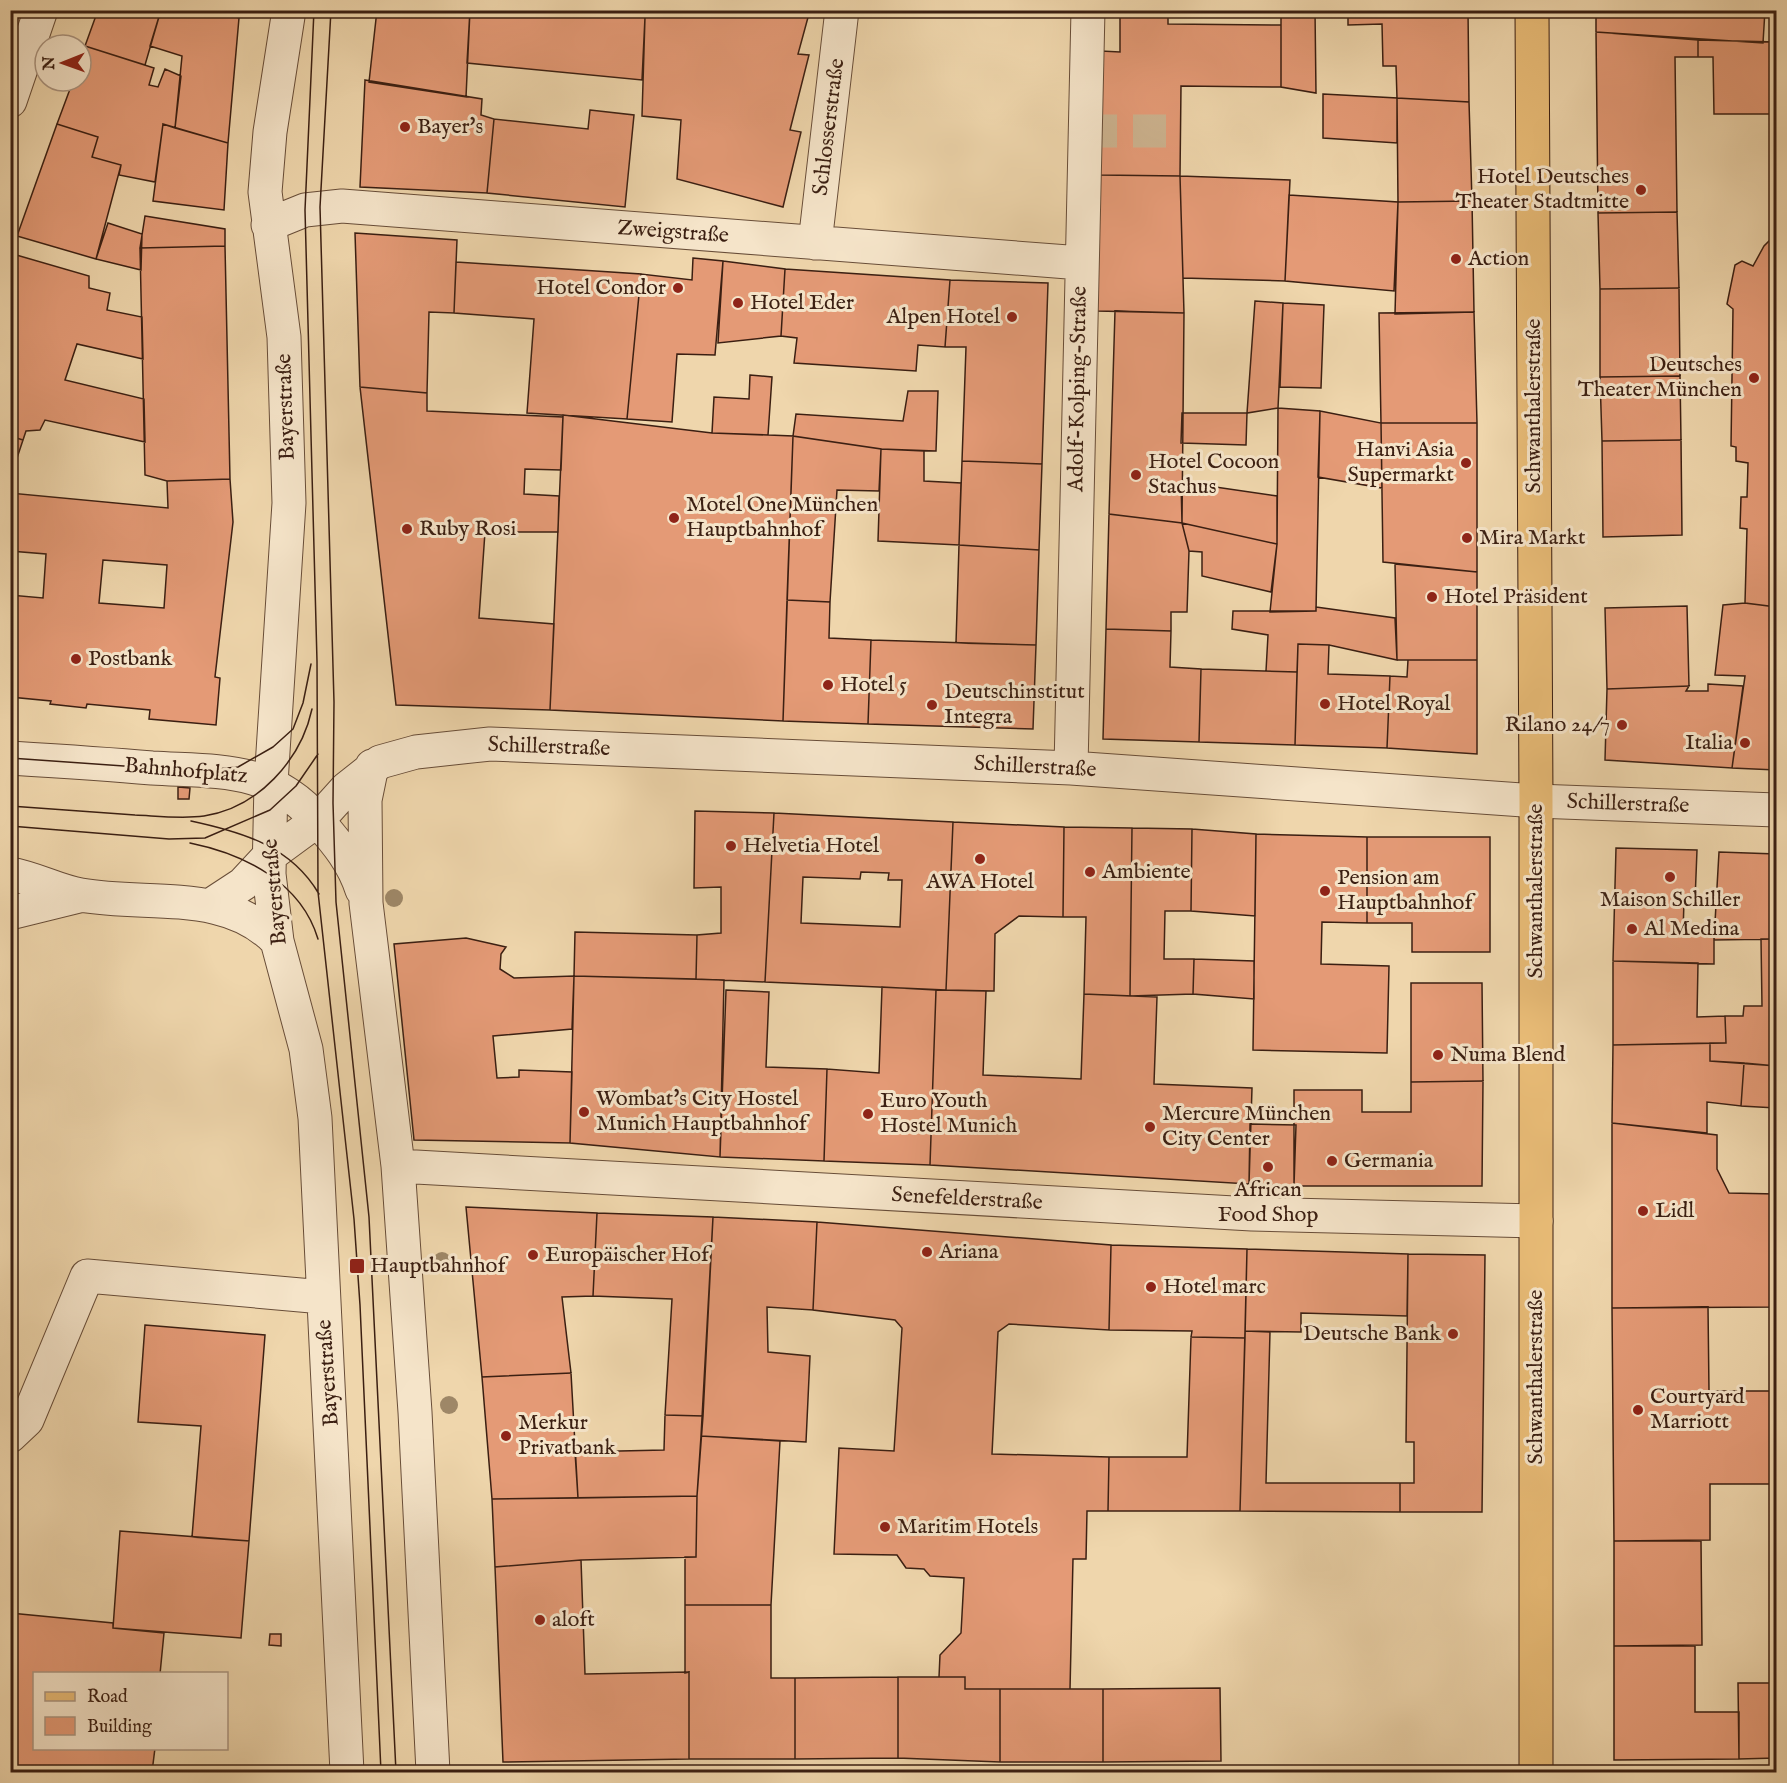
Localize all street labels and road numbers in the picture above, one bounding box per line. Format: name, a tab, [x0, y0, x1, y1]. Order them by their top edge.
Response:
street label: Schlosserstraße	[807, 57, 851, 197]
street label: Zweigstraße	[616, 214, 730, 250]
street label: Adolf-Kolping-Straße	[1062, 286, 1094, 493]
street label: Schwanthalerstraße	[1520, 319, 1548, 493]
street label: Bayerstraße	[270, 353, 302, 461]
street label: Schillerstraße	[487, 731, 611, 763]
street label: Schillerstraße	[973, 750, 1097, 784]
street label: Bahnhofplatz	[123, 752, 249, 790]
street label: Schillerstraße	[1566, 788, 1690, 820]
street label: Schwanthalerstraße	[1522, 804, 1550, 978]
street label: Bayerstraße	[256, 838, 294, 946]
street label: Senefelderstraße	[891, 1181, 1043, 1217]
street label: Schwanthalerstraße	[1522, 1290, 1550, 1464]
street label: Bayerstraße	[310, 1319, 346, 1427]

